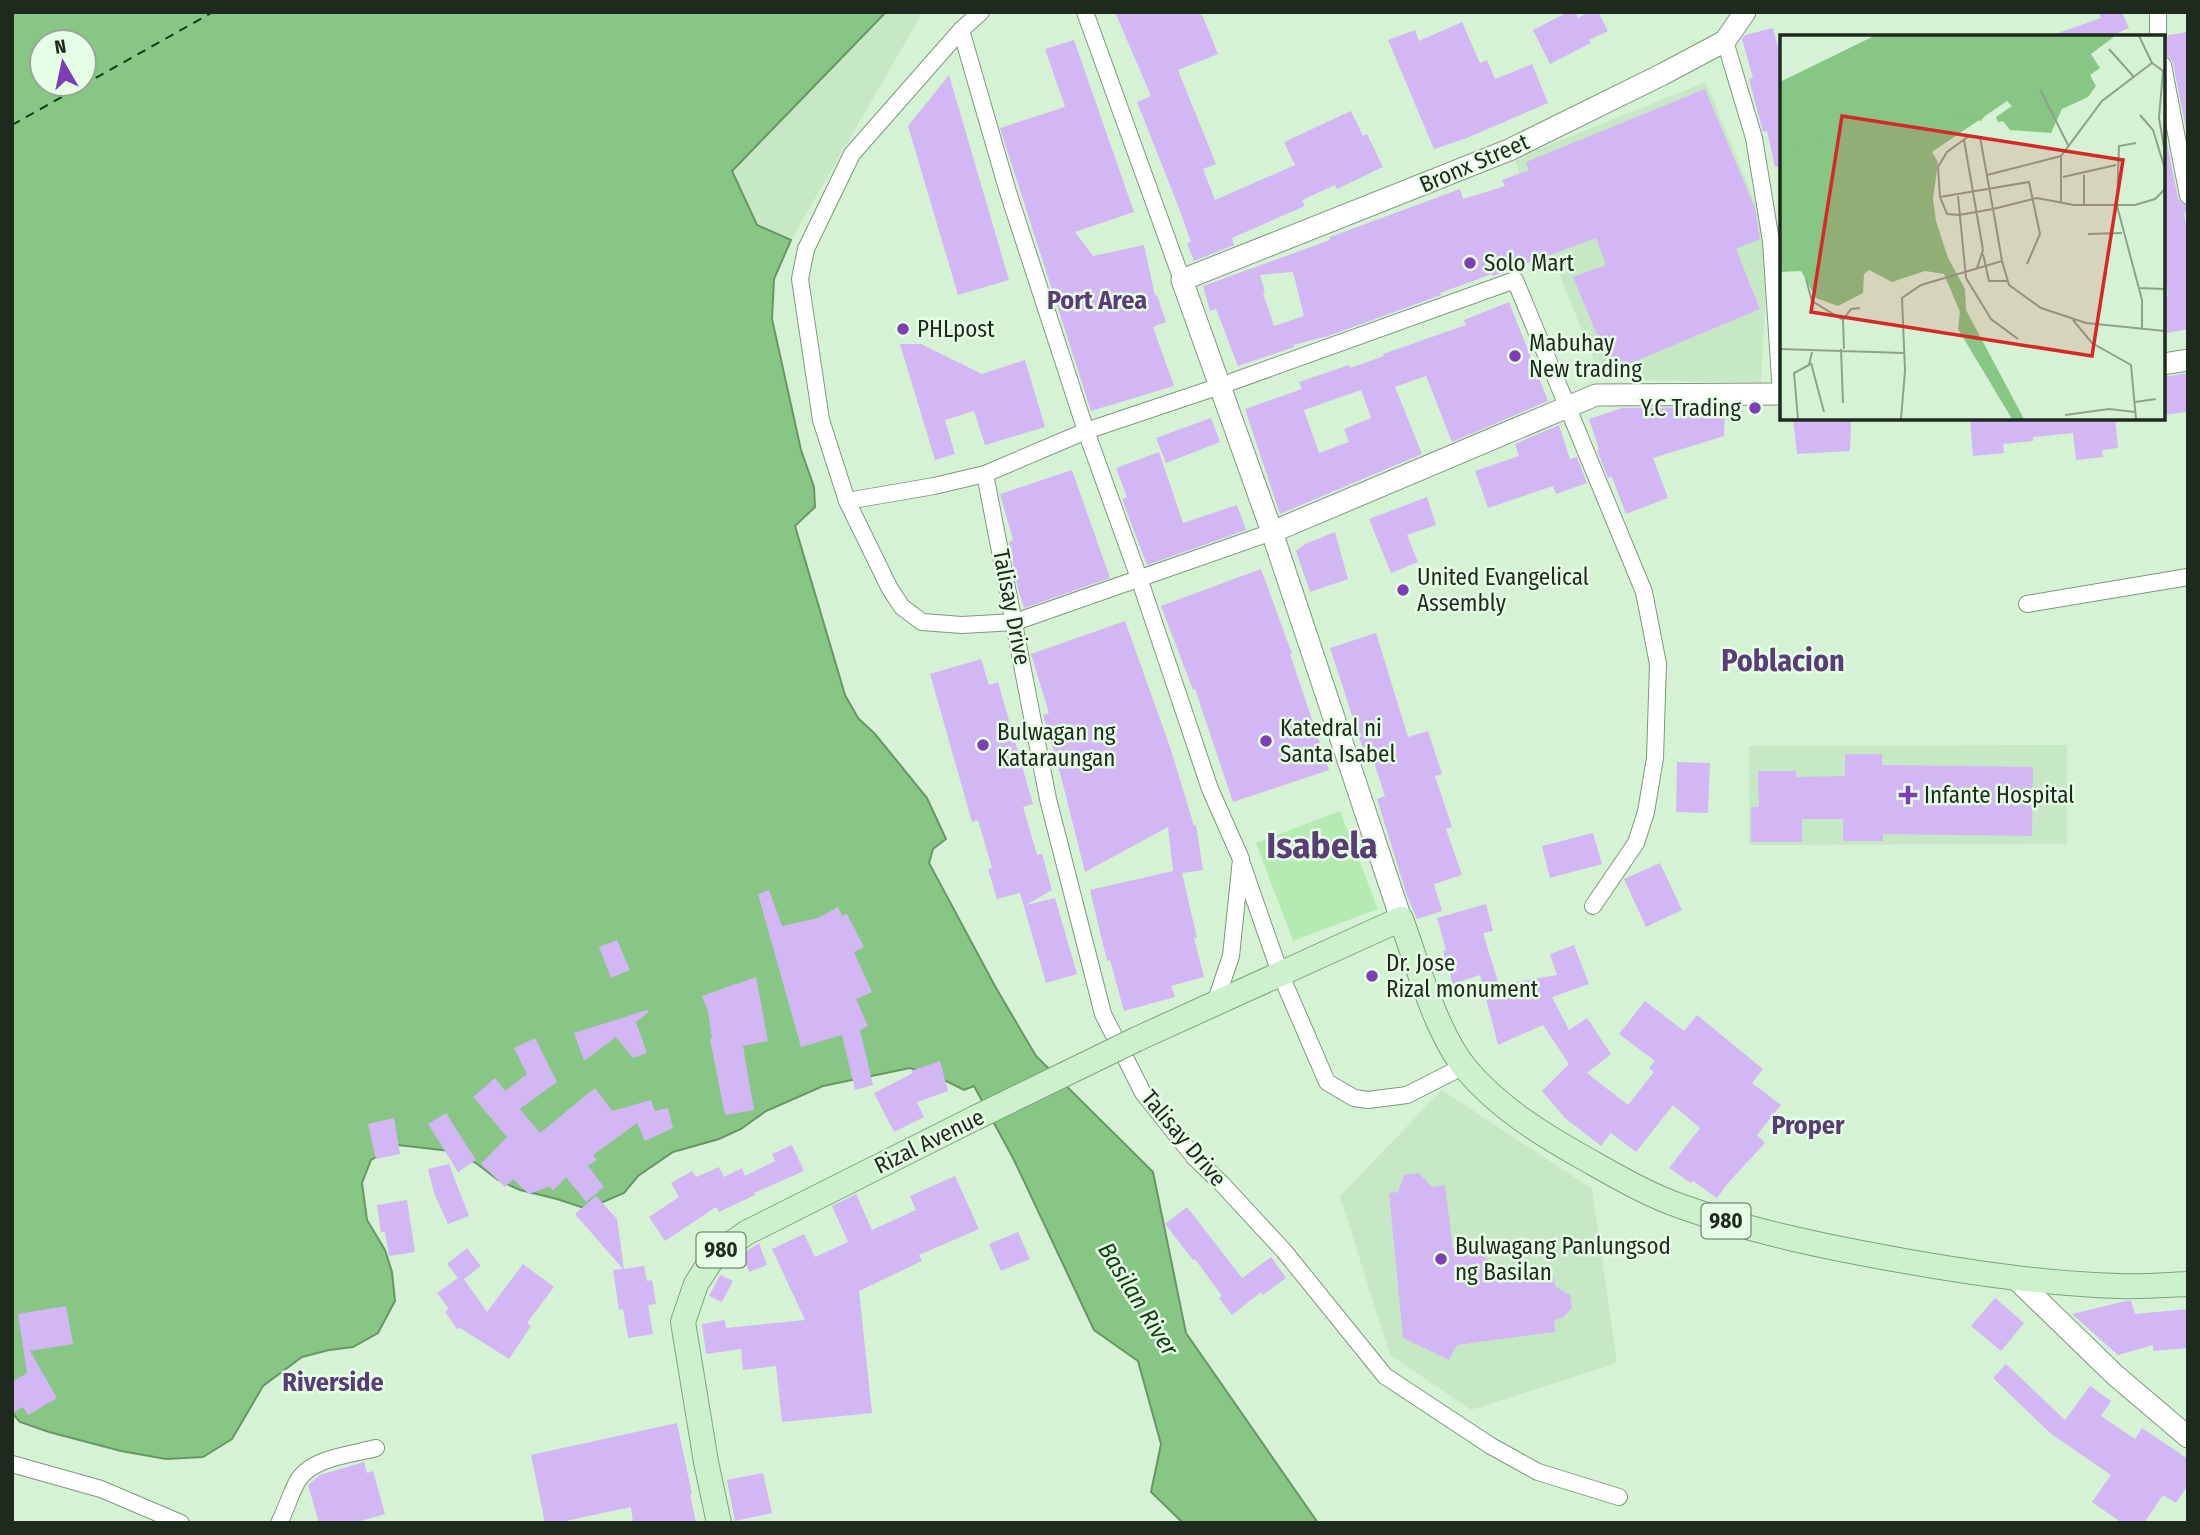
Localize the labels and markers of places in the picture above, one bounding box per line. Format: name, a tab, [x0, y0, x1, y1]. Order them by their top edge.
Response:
place label: Solo Mart	[1484, 249, 1575, 277]
marker: Solo Mart	[1462, 255, 1478, 271]
place label: PHLpost	[917, 315, 995, 343]
marker: PHLpost	[895, 321, 911, 337]
place label: Mabuhay New trading	[1529, 329, 1642, 383]
marker: Mabuhay New trading	[1507, 348, 1523, 364]
place label: Y.C Trading	[1640, 394, 1741, 422]
marker: Y.C Trading	[1747, 400, 1763, 416]
place label: United Evangelical Assembly	[1417, 563, 1589, 617]
marker: United Evangelical Assembly	[1395, 582, 1411, 598]
place label: Katedral ni Santa Isabel	[1280, 714, 1395, 768]
place label: Bulwagan ng Kataraungan	[997, 718, 1116, 772]
marker: Katedral ni Santa Isabel	[1258, 733, 1274, 749]
marker: Bulwagan ng Kataraungan	[975, 737, 991, 753]
place label: Infante Hospital	[1924, 781, 2074, 809]
marker: Infante Hospital	[1898, 785, 1918, 805]
place label: Dr. Jose Rizal monument	[1386, 949, 1539, 1003]
marker: Dr. Jose Rizal monument	[1364, 968, 1380, 984]
place label: Bulwagang Panlungsod ng Basilan	[1455, 1232, 1671, 1286]
marker: Bulwagang Panlungsod ng Basilan	[1433, 1251, 1449, 1267]

